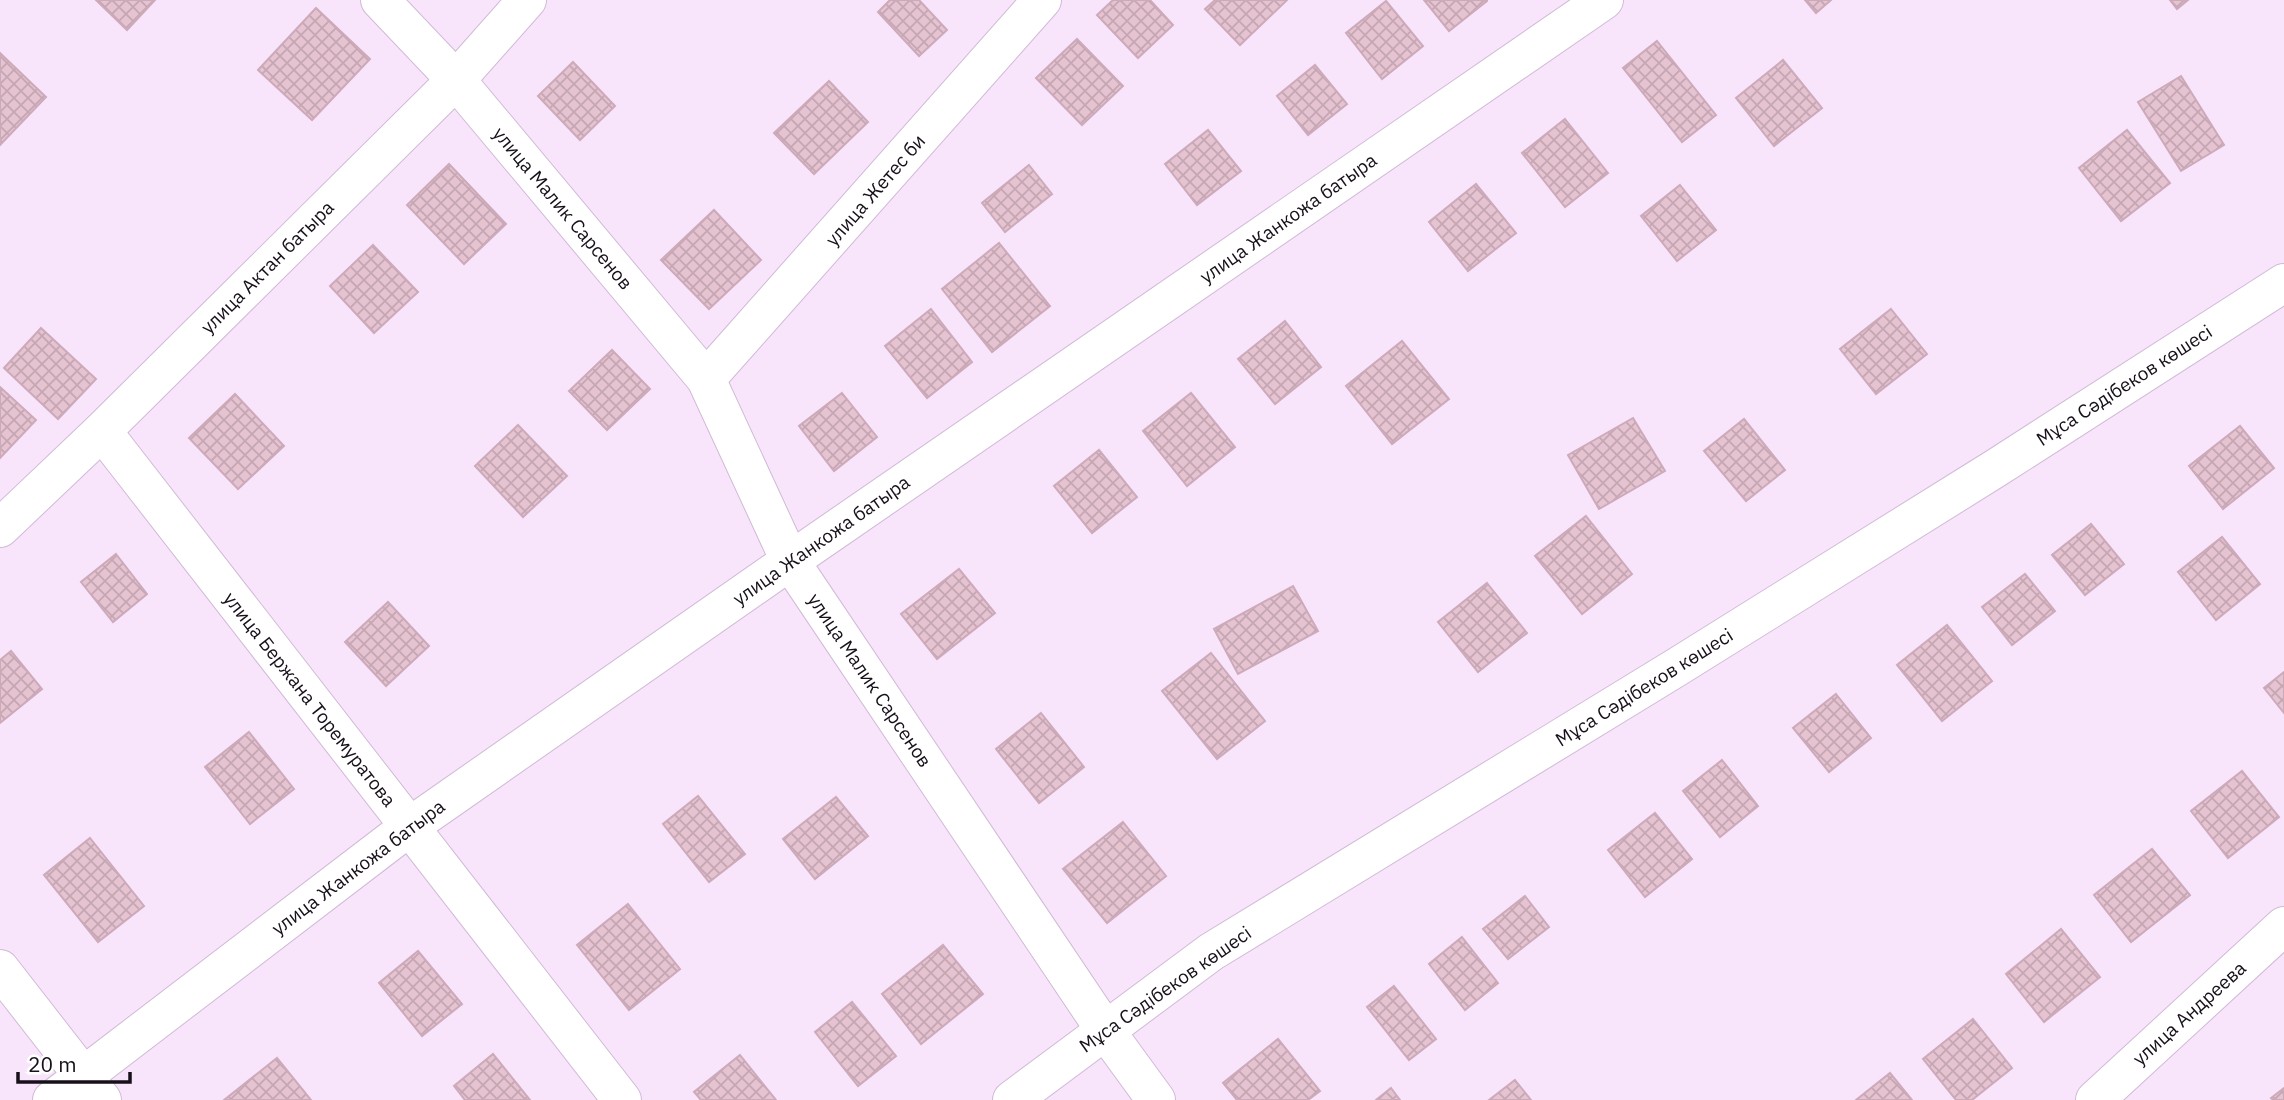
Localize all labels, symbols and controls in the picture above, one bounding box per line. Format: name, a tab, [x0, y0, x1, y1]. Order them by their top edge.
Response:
street label: улица Малик Сарсенов	[488, 122, 638, 294]
street label: улица Жетес би	[820, 129, 930, 251]
street label: улица Жанкожа батыра	[1195, 148, 1381, 288]
street label: улица Актан батыра	[195, 195, 339, 339]
street label: Мұса Сәдібеков көшесі	[2032, 319, 2216, 451]
street label: улица Жанкожа батыра	[728, 470, 914, 610]
street label: улица Бержана Торемуратова	[219, 587, 401, 811]
street label: улица Малик Сарсенов	[803, 588, 937, 772]
street label: Мұса Сәдібеков көшесі	[1551, 623, 1737, 751]
street label: улица Жанкожа батыра	[267, 794, 449, 940]
street label: Мұса Сәдібеков көшесі	[1074, 920, 1256, 1058]
street label: улица Андреева	[2127, 956, 2251, 1070]
scale bar	[18, 1040, 130, 1084]
text: 20 m	[28, 1050, 77, 1078]

